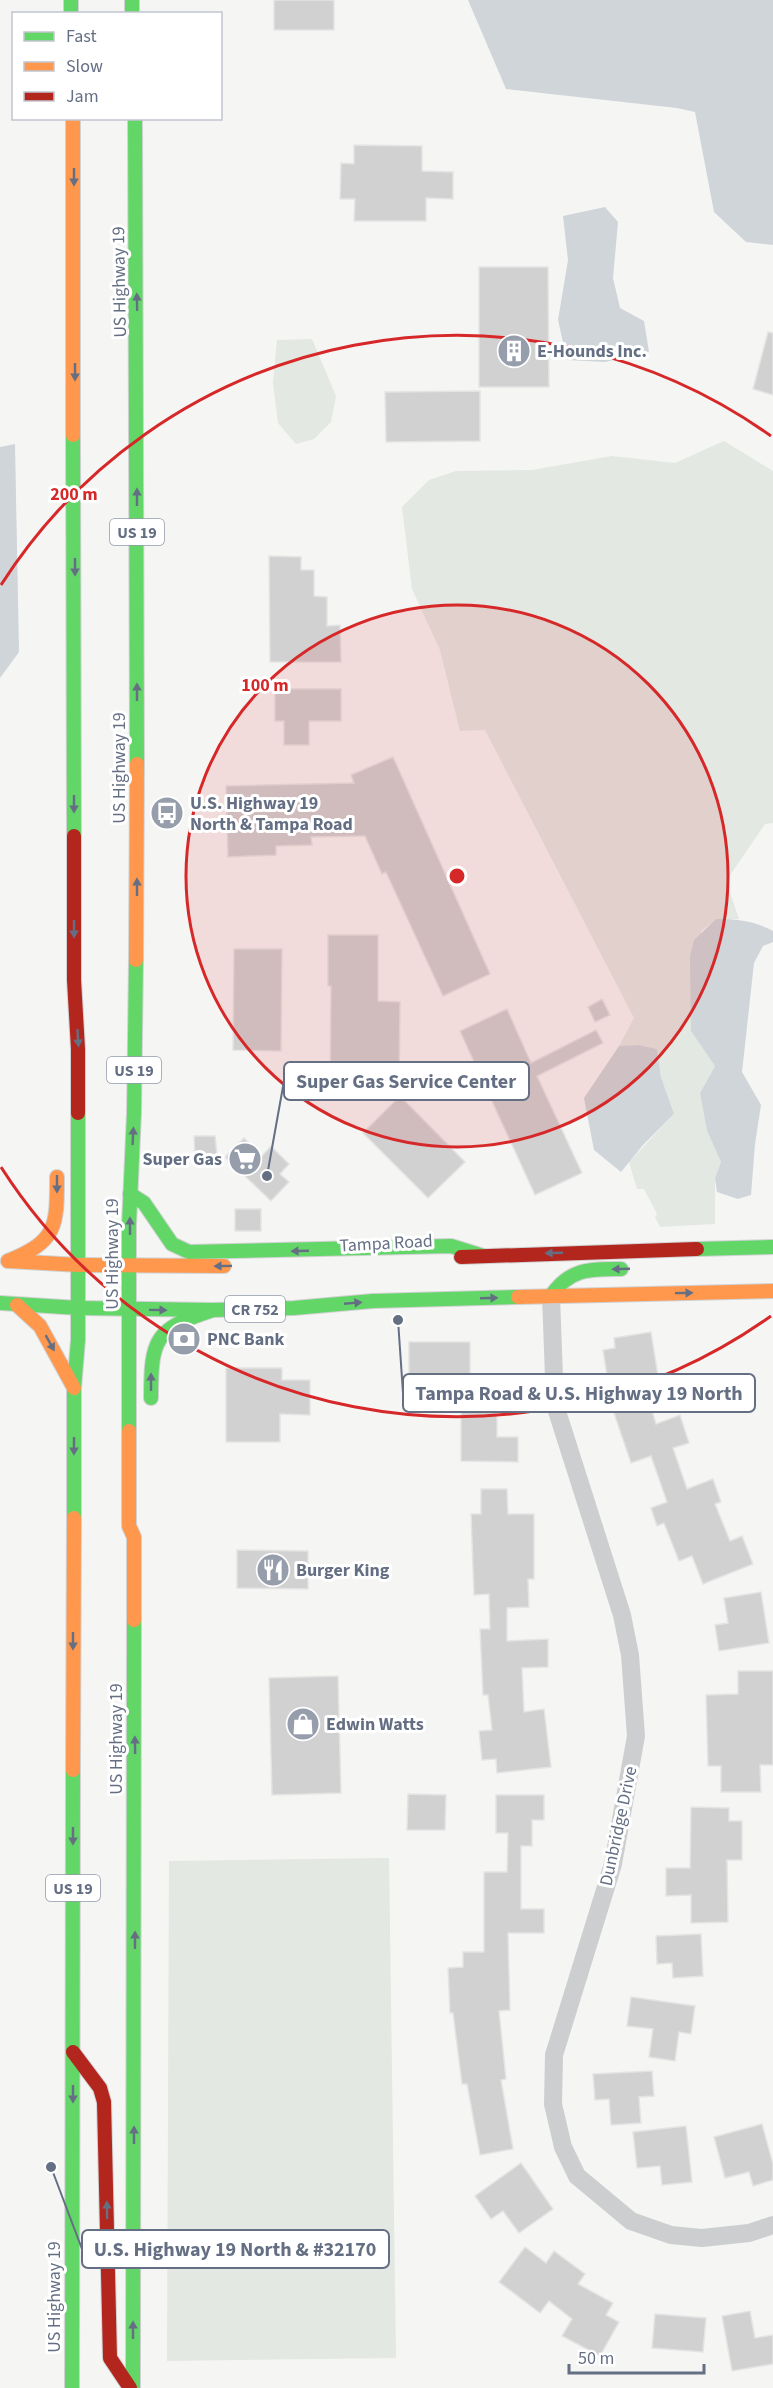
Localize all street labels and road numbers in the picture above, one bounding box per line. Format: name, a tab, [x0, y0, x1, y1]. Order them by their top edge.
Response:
street label: US Highway 19	[106, 226, 133, 338]
road number: US 19	[110, 519, 164, 545]
street label: US Highway 19	[107, 712, 132, 824]
road number: US 19	[107, 1057, 161, 1083]
street label: US Highway 19	[100, 1198, 125, 1310]
street label: Tampa Road	[339, 1229, 433, 1258]
road number: CR 752	[225, 1296, 285, 1322]
street label: US Highway 19	[104, 1683, 129, 1795]
street label: Dunbridge Drive	[594, 1764, 643, 1888]
road number: US 19	[46, 1875, 100, 1901]
street label: US Highway 19	[42, 2241, 67, 2353]

